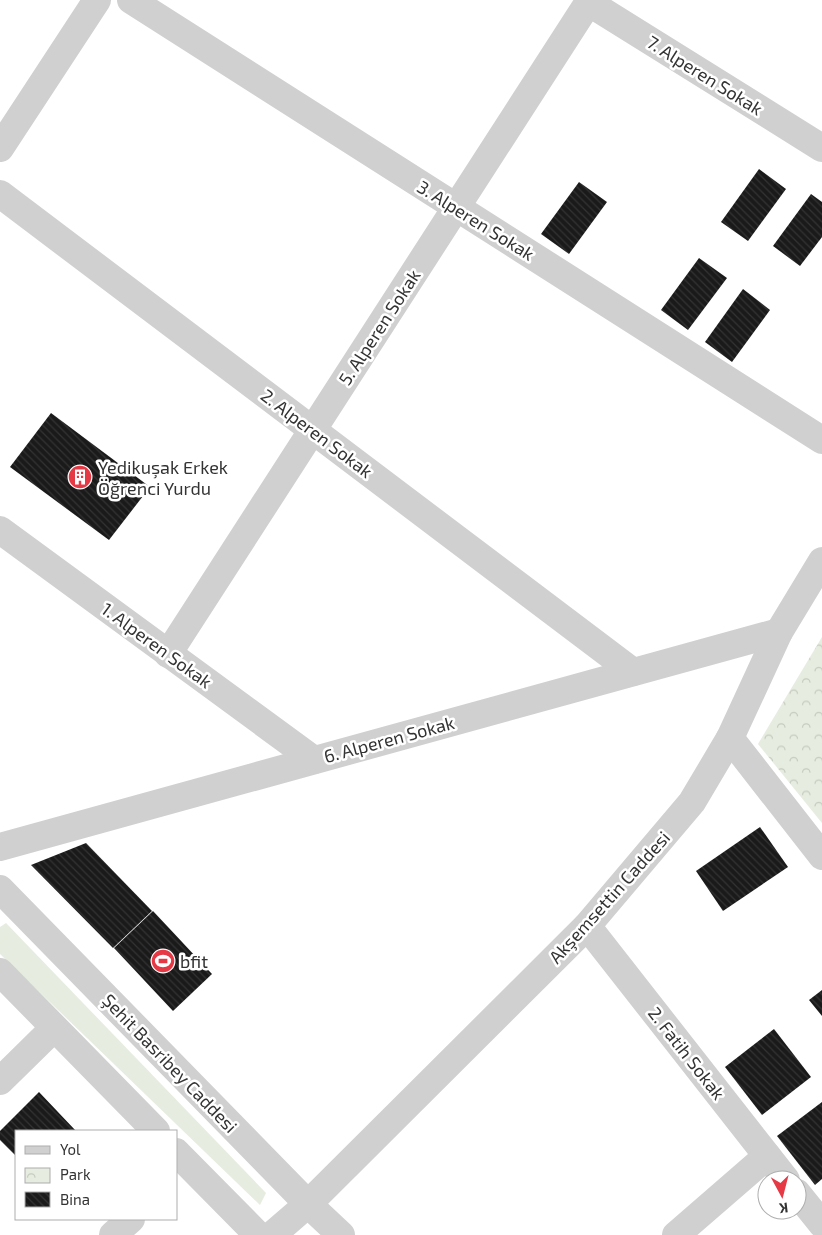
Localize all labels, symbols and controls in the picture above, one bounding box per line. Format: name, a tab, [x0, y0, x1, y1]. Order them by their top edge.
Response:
street label: 7. Alperen Sokak	[643, 31, 767, 119]
street label: 3. Alperen Sokak	[413, 175, 539, 265]
street label: 5. Alperen Sokak	[333, 265, 425, 389]
street label: 2. Alperen Sokak	[257, 384, 377, 482]
place label: Yedikuşak Erkek Öğrenci Yurdu	[98, 456, 228, 499]
building icon: Yedikuşak Erkek Öğrenci Yurdu	[67, 464, 93, 490]
street label: 1. Alperen Sokak	[97, 598, 217, 692]
street label: 6. Alperen Sokak	[321, 711, 457, 767]
street label: Akşemsettin Caddesi	[544, 826, 675, 968]
sports icon: bfit	[150, 948, 176, 974]
place label: bfit	[180, 950, 208, 972]
street label: Şehit Basribey Caddesi	[97, 989, 242, 1138]
street label: 2. Fatih Sokak	[644, 1002, 730, 1104]
legend	[15, 1130, 178, 1220]
text: Yol	[60, 1140, 81, 1158]
text: Park	[60, 1165, 91, 1183]
north arrow	[757, 1170, 807, 1220]
text: Bina	[60, 1190, 90, 1208]
text: K	[778, 1199, 789, 1217]

